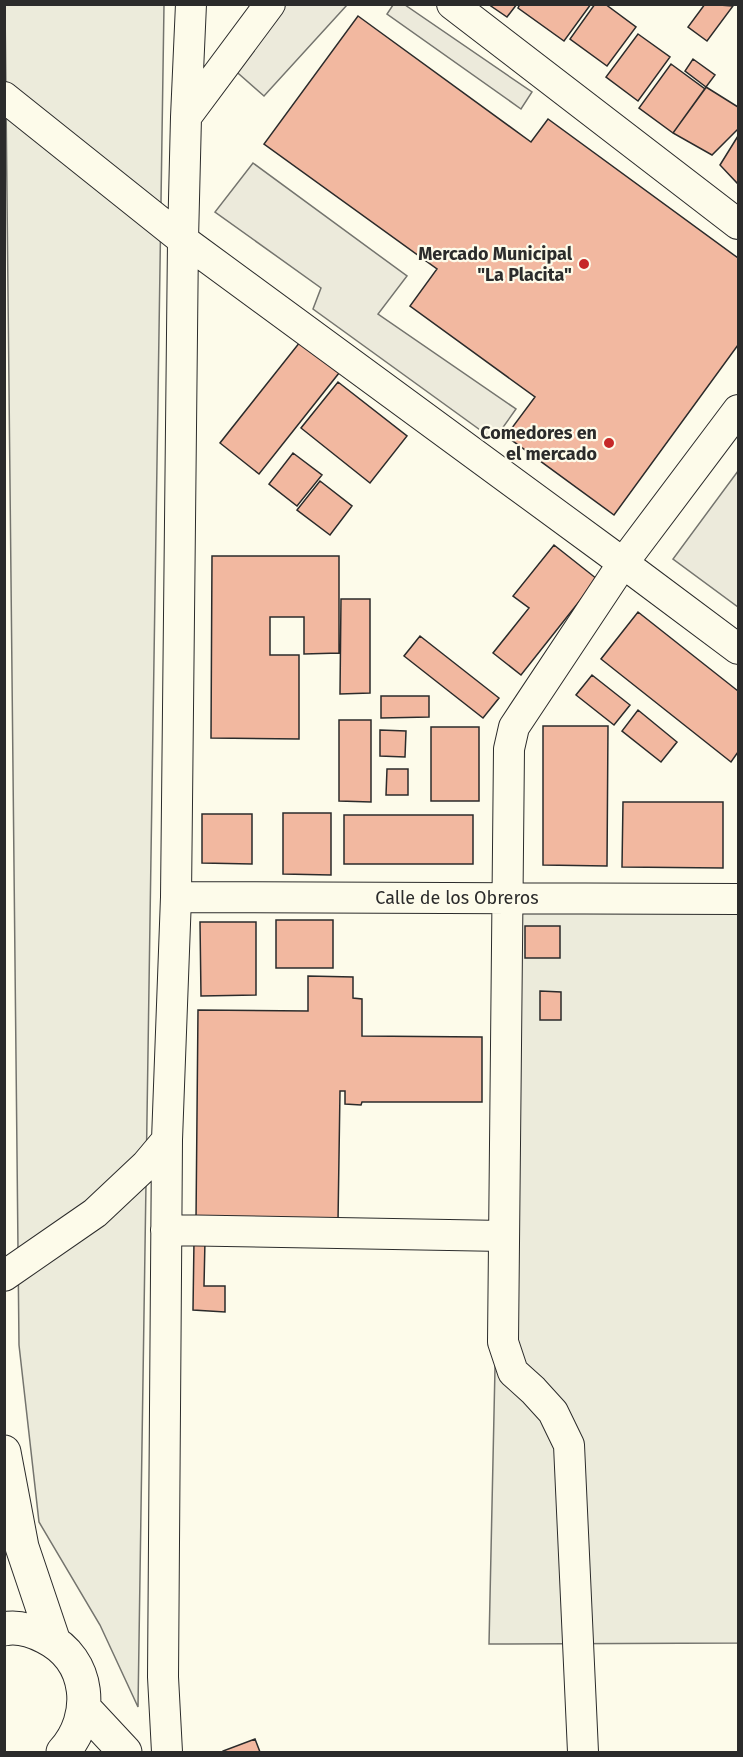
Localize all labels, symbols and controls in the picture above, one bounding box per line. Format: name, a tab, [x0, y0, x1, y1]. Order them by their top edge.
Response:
place label: Mercado Municipal "La Placita"	[418, 243, 573, 286]
marker: Mercado Municipal "La Placita"	[577, 257, 591, 271]
place label: Comedores en el mercado	[480, 422, 597, 465]
marker: Comedores en el mercado	[602, 436, 616, 450]
street label: Calle de los Obreros	[375, 887, 539, 909]

